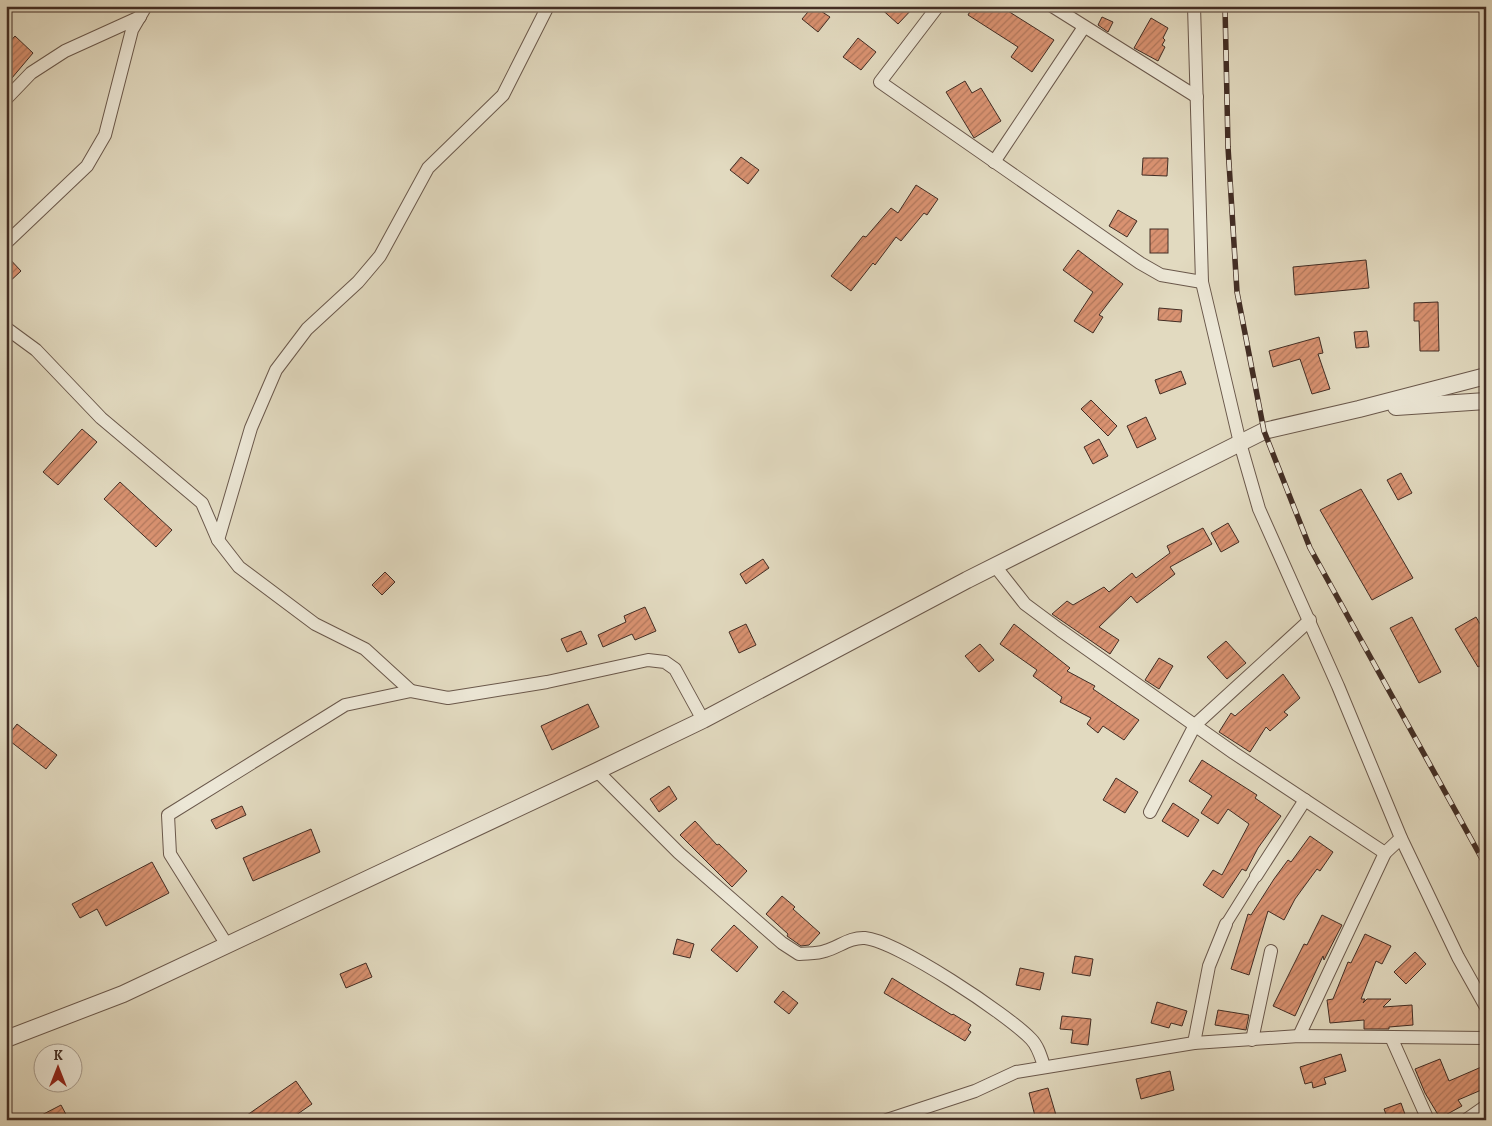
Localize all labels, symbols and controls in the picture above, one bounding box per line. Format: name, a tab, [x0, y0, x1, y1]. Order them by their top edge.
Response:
north arrow	[32, 1044, 82, 1094]
text: K	[53, 1046, 63, 1065]

